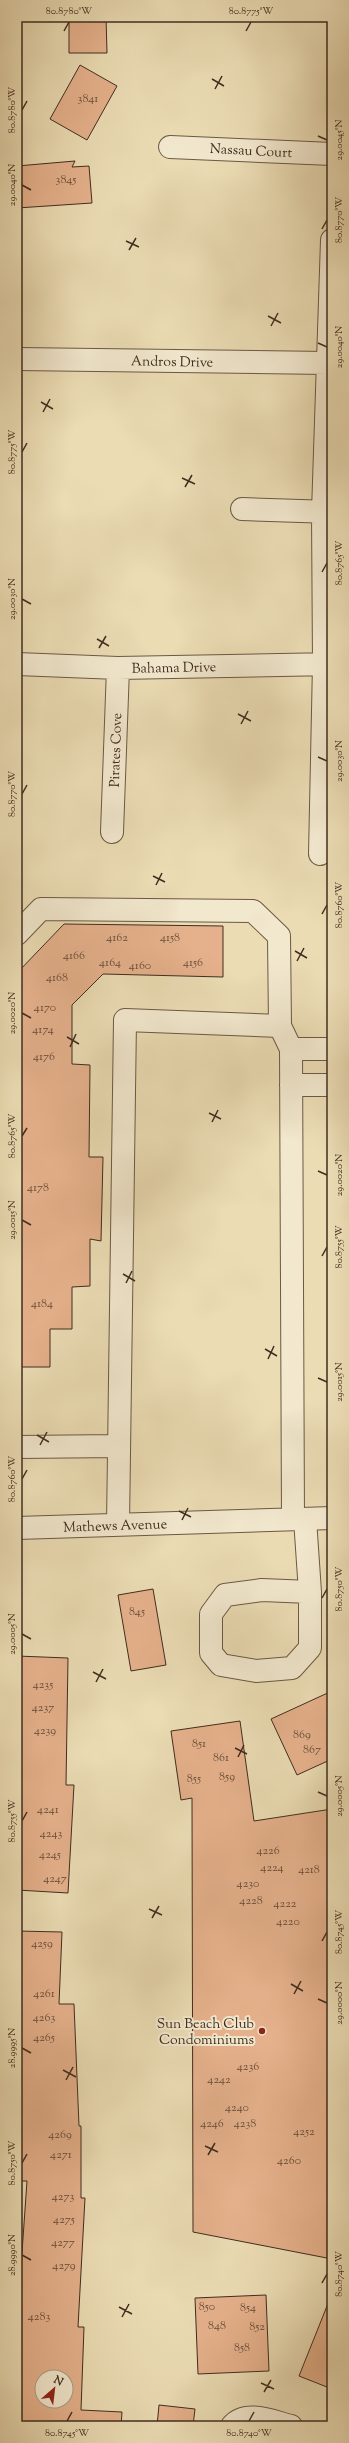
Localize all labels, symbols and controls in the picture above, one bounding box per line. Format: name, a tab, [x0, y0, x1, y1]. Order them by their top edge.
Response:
text: 80.8780°W	[46, 4, 92, 19]
text: 80.8775°W	[229, 4, 273, 19]
text: 80.8780°W	[5, 87, 20, 133]
house number: 3841	[78, 90, 98, 108]
text: 29.0045°N	[332, 120, 347, 160]
street label: Nassau Court	[209, 140, 293, 164]
text: 29.0040°N	[5, 164, 20, 206]
house number: 3845	[56, 171, 76, 189]
text: 80.8770°W	[332, 197, 347, 243]
text: 29.0040°N	[332, 326, 347, 368]
street label: Andros Drive	[131, 352, 213, 374]
text: 80.8775°W	[5, 430, 20, 474]
text: 80.8765°W	[332, 541, 347, 585]
text: 29.0030°N	[5, 578, 20, 620]
street label: Bahama Drive	[132, 658, 217, 680]
street label: Pirates Cove	[106, 712, 128, 788]
text: 29.0030°N	[332, 740, 347, 782]
text: 80.8770°W	[5, 771, 20, 817]
text: 80.8760°W	[332, 882, 347, 928]
house number: 4162	[106, 929, 128, 947]
house number: 4158	[160, 929, 180, 947]
house number: 4166	[63, 947, 85, 965]
house number: 4164	[99, 954, 121, 972]
house number: 4156	[183, 954, 203, 972]
house number: 4160	[129, 957, 151, 975]
house number: 4168	[46, 969, 68, 987]
text: 29.0020°N	[5, 992, 20, 1034]
house number: 4170	[34, 999, 56, 1017]
house number: 4174	[32, 1021, 54, 1039]
house number: 4176	[33, 1048, 55, 1066]
text: 80.8765°W	[5, 1114, 20, 1158]
text: 29.0020°N	[332, 1154, 347, 1196]
house number: 4178	[27, 1179, 49, 1197]
text: 29.0015°N	[5, 1200, 20, 1240]
text: 80.8755°W	[332, 1225, 347, 1269]
house number: 4184	[31, 1295, 53, 1313]
text: 29.0015°N	[332, 1362, 347, 1402]
text: 80.8760°W	[5, 1456, 20, 1502]
street label: Mathews Avenue	[63, 1515, 167, 1539]
text: 80.8750°W	[332, 1567, 347, 1611]
house number: 845	[129, 1603, 145, 1621]
text: 29.0005°N	[5, 1613, 20, 1655]
house number: 4235	[33, 1676, 53, 1694]
house number: 4237	[32, 1699, 54, 1717]
house number: 4239	[34, 1722, 56, 1740]
house number: 869	[293, 1726, 311, 1744]
house number: 851	[192, 1735, 206, 1753]
house number: 867	[303, 1741, 321, 1759]
house number: 861	[213, 1749, 229, 1767]
house number: 859	[219, 1768, 235, 1786]
house number: 855	[187, 1770, 201, 1788]
text: 29.0005°N	[332, 1775, 347, 1817]
text: 80.8755°W	[5, 1799, 20, 1843]
house number: 4241	[37, 1801, 59, 1819]
house number: 4243	[40, 1825, 62, 1843]
house number: 4226	[256, 1842, 280, 1860]
house number: 4245	[39, 1846, 61, 1864]
house number: 4224	[260, 1859, 284, 1877]
house number: 4218	[298, 1861, 320, 1879]
house number: 4247	[43, 1870, 67, 1888]
house number: 4230	[237, 1875, 259, 1893]
house number: 4228	[239, 1892, 263, 1910]
house number: 4222	[274, 1895, 297, 1913]
text: 80.8745°W	[332, 1910, 347, 1954]
house number: 4220	[276, 1913, 300, 1931]
house number: 4259	[31, 1935, 53, 1953]
text: 29.0000°N	[332, 1981, 347, 2025]
house number: 4261	[33, 1985, 55, 2003]
house number: 4263	[33, 2009, 55, 2027]
place label: Sun Beach Club Condominiums	[157, 2015, 254, 2051]
marker: Sun Beach Club Condominiums	[257, 2026, 267, 2036]
text: 28.9995°N	[5, 2028, 20, 2068]
house number: 4265	[33, 2029, 55, 2047]
house number: 4236	[237, 2058, 259, 2076]
house number: 4242	[207, 2071, 231, 2089]
house number: 4240	[225, 2099, 249, 2117]
house number: 4246	[200, 2115, 224, 2133]
house number: 4238	[234, 2115, 256, 2133]
house number: 4252	[293, 2123, 315, 2141]
house number: 4269	[48, 2126, 72, 2144]
text: 80.8750°W	[5, 2141, 20, 2185]
house number: 4271	[50, 2146, 72, 2164]
house number: 4260	[277, 2152, 301, 2170]
house number: 4273	[52, 2188, 74, 2206]
house number: 4275	[53, 2211, 75, 2229]
text: 28.9990°N	[5, 2234, 20, 2276]
house number: 4277	[51, 2234, 75, 2252]
text: 80.8740°W	[332, 2251, 347, 2297]
house number: 4279	[52, 2257, 76, 2275]
house number: 850	[199, 2298, 215, 2316]
house number: 854	[240, 2299, 256, 2317]
house number: 4283	[28, 2308, 50, 2326]
house number: 848	[208, 2317, 226, 2335]
house number: 852	[249, 2318, 265, 2336]
house number: 858	[234, 2339, 250, 2357]
north arrow	[34, 2369, 74, 2409]
text: N	[50, 2371, 66, 2390]
text: 80.8745°W	[45, 2426, 89, 2441]
text: 80.8740°W	[226, 2426, 272, 2441]

